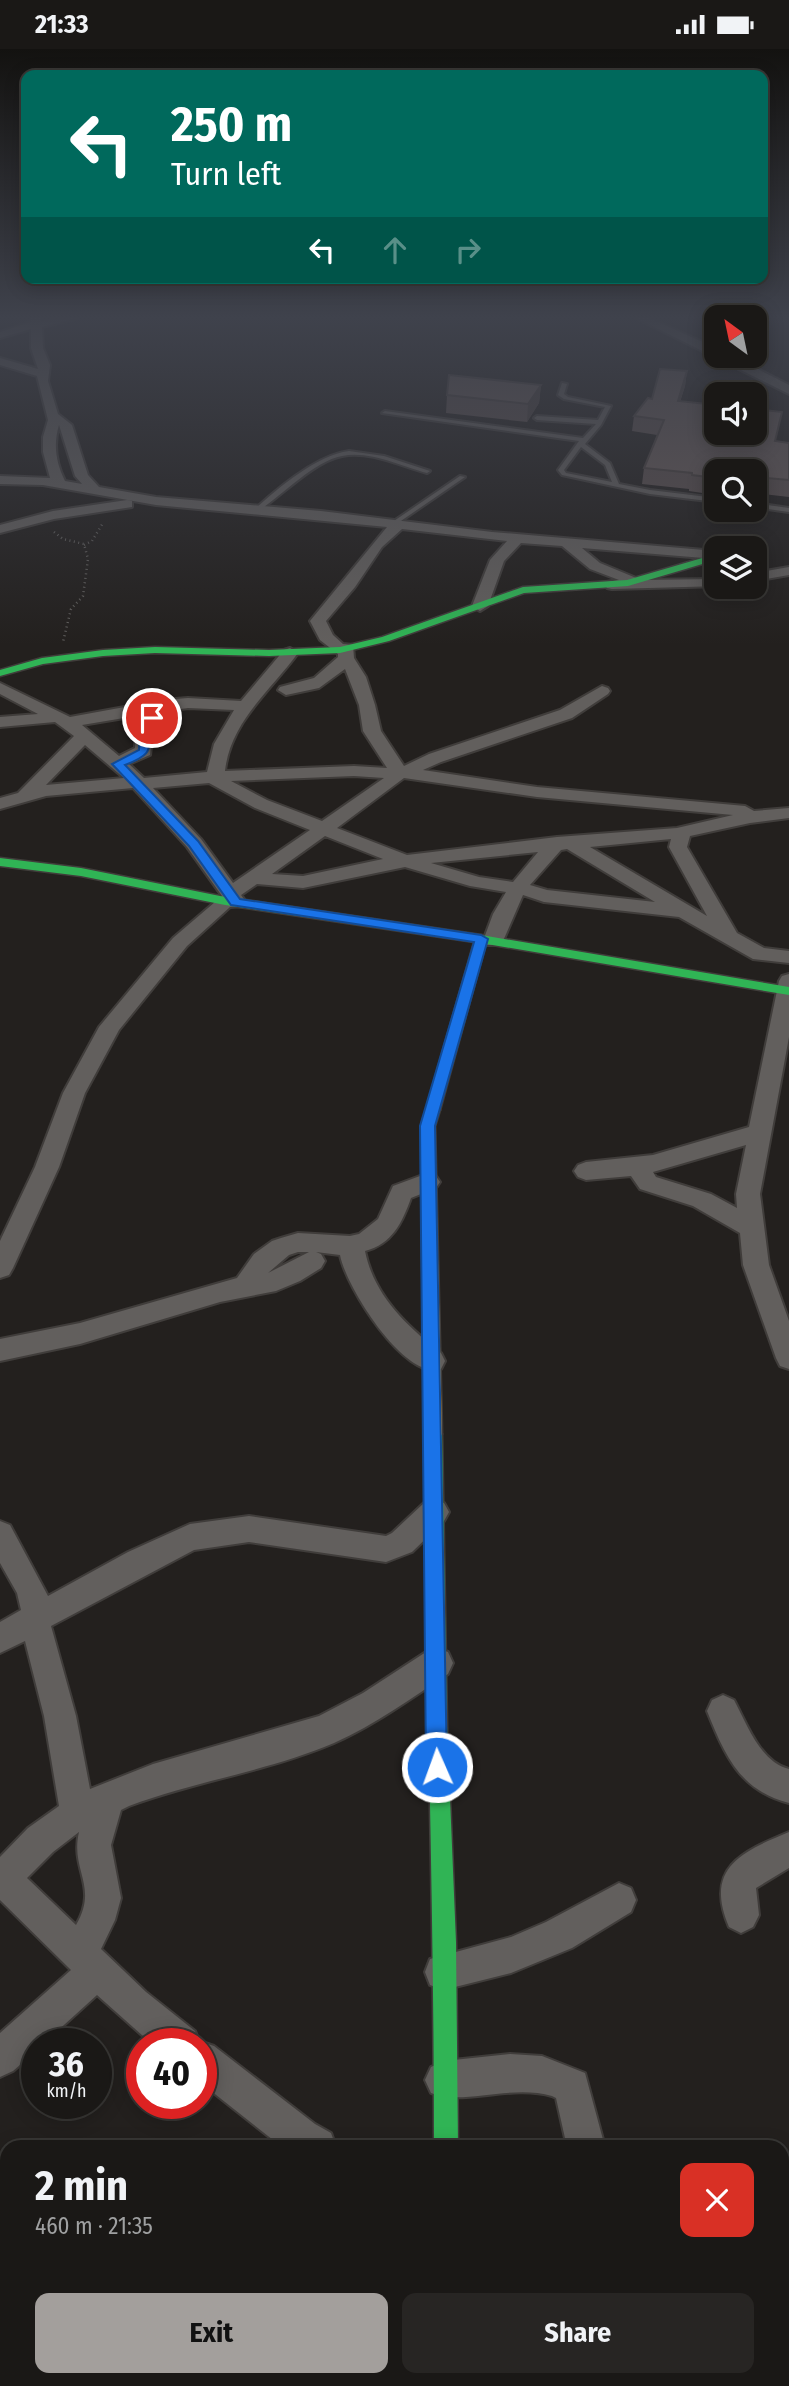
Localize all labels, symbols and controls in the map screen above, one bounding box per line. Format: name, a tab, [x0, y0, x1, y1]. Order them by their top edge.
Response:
text: 21:33	[35, 9, 89, 40]
text: 250 m	[171, 95, 292, 154]
icon: left	[56, 98, 147, 189]
text: Turn left	[171, 155, 281, 193]
icon: left	[303, 231, 341, 269]
icon: ahead	[376, 231, 414, 269]
icon: right	[449, 231, 487, 269]
north arrow	[704, 305, 766, 367]
map controls	[704, 305, 767, 599]
button: sound	[704, 382, 767, 445]
button: search	[704, 459, 767, 522]
button: layers	[704, 536, 767, 599]
pin	[122, 688, 182, 748]
icon: arrive	[133, 699, 171, 737]
position arrow	[400, 1730, 474, 1804]
speed limit sign: 40	[126, 2028, 217, 2119]
text: 36	[49, 2043, 84, 2085]
text: km/h	[46, 2080, 87, 2102]
text: 2 min	[35, 2161, 128, 2211]
button: close	[680, 2163, 754, 2237]
text: 460 m · 21:35	[35, 2212, 153, 2240]
button: Exit	[35, 2293, 388, 2373]
button: Share	[402, 2293, 754, 2373]

